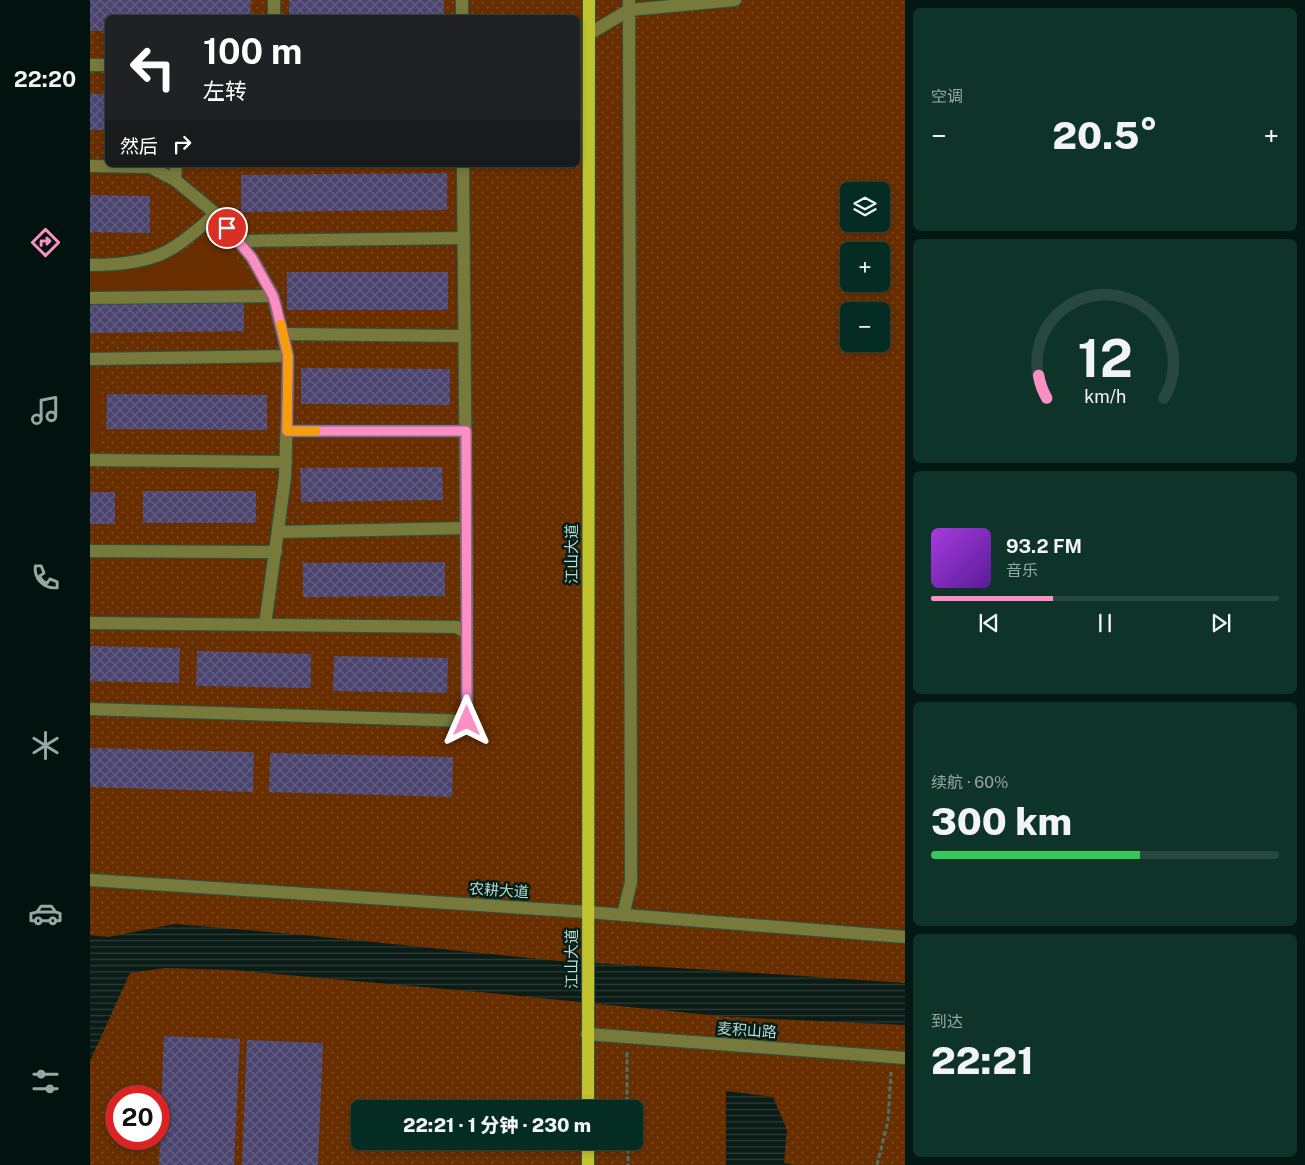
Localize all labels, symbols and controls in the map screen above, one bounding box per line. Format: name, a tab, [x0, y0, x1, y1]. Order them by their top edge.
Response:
text: 100 m	[203, 31, 302, 72]
icon: left	[120, 35, 185, 100]
text: 22:20	[14, 66, 76, 92]
text: 左转	[203, 78, 247, 104]
text: 空调	[931, 87, 963, 106]
text: 20.5°	[1052, 113, 1158, 158]
text: −	[931, 119, 947, 152]
text: +	[1263, 119, 1279, 152]
icon: right	[168, 130, 196, 158]
text: 然后	[120, 135, 158, 157]
map controls	[840, 182, 890, 352]
button: layers	[840, 182, 890, 232]
pin	[206, 207, 248, 249]
icon: arrive	[213, 214, 241, 242]
icon: directions	[28, 225, 63, 260]
button: +	[840, 242, 890, 292]
button: −	[840, 302, 890, 352]
text: 12	[1077, 328, 1133, 389]
text: km/h	[1084, 386, 1126, 407]
icon: music	[28, 393, 63, 428]
street label: 江山大道	[563, 524, 580, 584]
text: 93.2 FM	[1006, 535, 1082, 557]
icon: phone	[28, 560, 63, 595]
text: 音乐	[1006, 561, 1038, 580]
icon: previous	[975, 609, 1003, 637]
icon: pause	[1091, 609, 1119, 637]
icon: next	[1207, 609, 1235, 637]
position arrow	[440, 694, 492, 746]
icon: climate	[28, 728, 63, 763]
text: 续航 · 60%	[931, 773, 1008, 792]
text: 300 km	[931, 799, 1072, 844]
street label: 农耕大道	[468, 879, 530, 901]
icon: car	[28, 896, 63, 931]
street label: 江山大道	[563, 929, 580, 989]
text: 到达	[931, 1012, 963, 1031]
street label: 麦积山路	[716, 1019, 778, 1041]
text: 22:21	[931, 1038, 1034, 1083]
icon: filters	[28, 1064, 63, 1099]
speed limit sign: 20	[105, 1085, 170, 1150]
text: 22:21 · 1 分钟 · 230 m	[403, 1114, 591, 1136]

